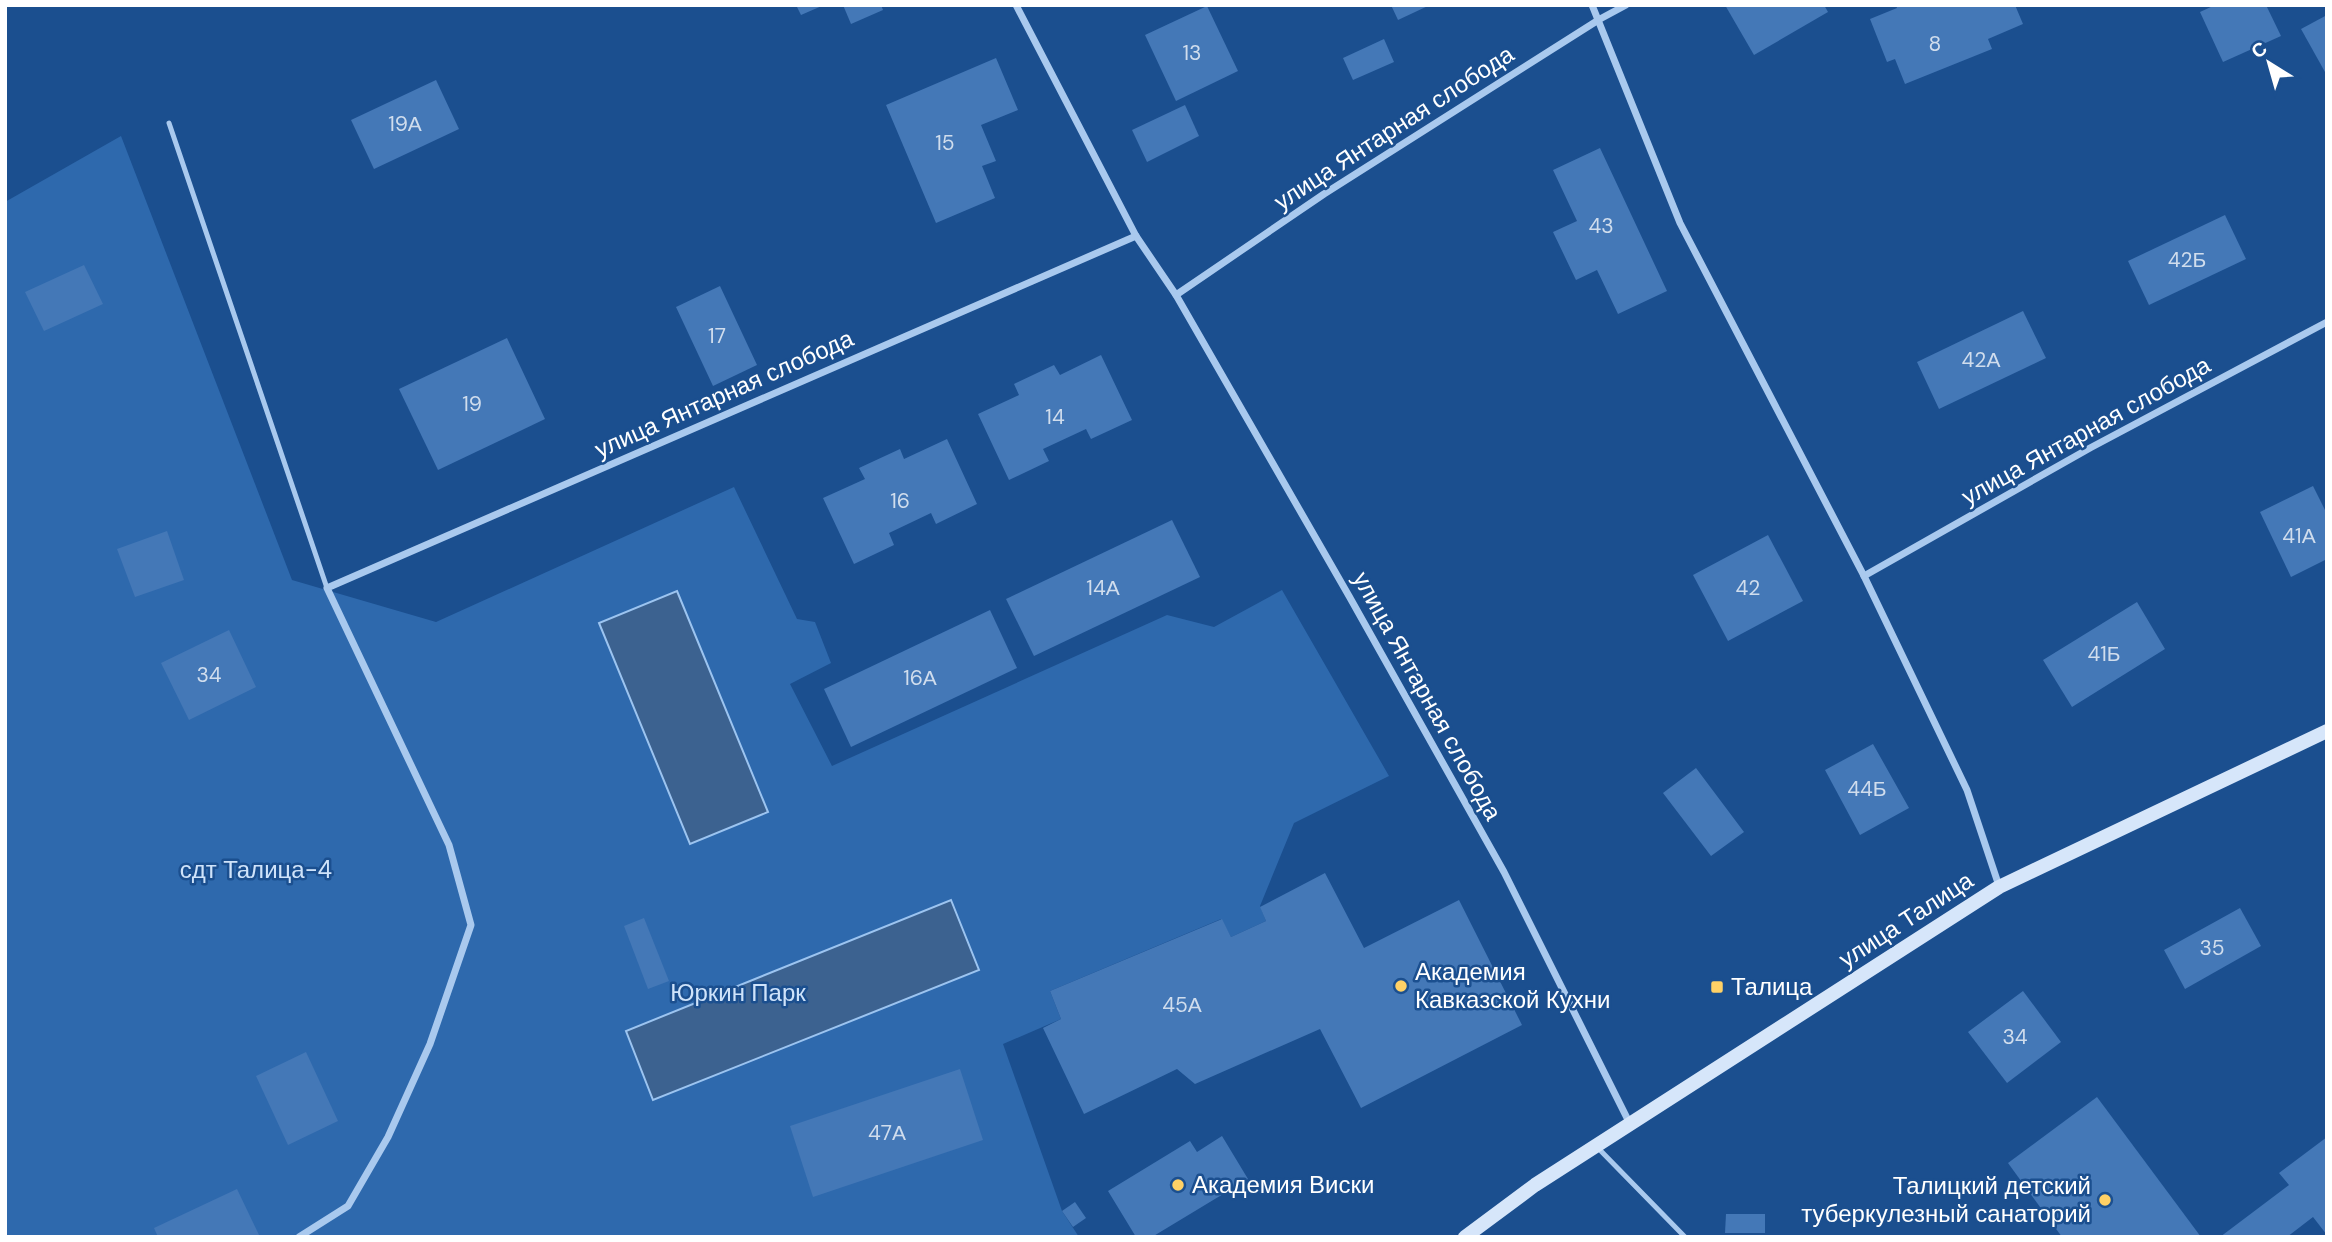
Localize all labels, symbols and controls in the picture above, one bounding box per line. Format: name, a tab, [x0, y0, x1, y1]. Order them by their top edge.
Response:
north arrow	[2234, 28, 2304, 98]
house number: 8	[1929, 30, 1941, 58]
text: С	[2246, 36, 2272, 64]
street label: улица Янтарная слобода	[1268, 38, 1520, 217]
house number: 13	[1183, 39, 1201, 67]
house number: 19А	[388, 110, 422, 138]
house number: 15	[935, 129, 955, 157]
house number: 43	[1588, 212, 1614, 240]
house number: 42Б	[2168, 246, 2206, 274]
street label: улица Янтарная слобода	[590, 322, 859, 465]
house number: 17	[708, 322, 726, 350]
house number: 42А	[1962, 346, 2000, 374]
street label: улица Янтарная слобода	[1956, 349, 2216, 512]
house number: 19	[462, 390, 482, 418]
house number: 14	[1045, 403, 1065, 431]
house number: 16	[890, 487, 910, 515]
house number: 41А	[2282, 522, 2316, 550]
street label: улица Янтарная слобода	[1346, 566, 1509, 826]
house number: 14А	[1086, 574, 1120, 602]
house number: 42	[1736, 574, 1760, 602]
house number: 41Б	[2087, 640, 2121, 668]
house number: 34	[196, 661, 222, 689]
house number: 16А	[903, 664, 937, 692]
house number: 44Б	[1847, 775, 1887, 803]
park label: сдт Талица-4	[180, 854, 332, 885]
street label: улица Талица	[1833, 864, 1979, 974]
house number: 35	[2199, 934, 2225, 962]
place label: Академия Кавказской Кухни	[1415, 956, 1610, 1015]
place label: Талица	[1731, 971, 1813, 1002]
park label: Юркин Парк	[670, 977, 806, 1008]
marker: Академия Кавказской Кухни	[1393, 978, 1409, 994]
marker: Талица	[1709, 979, 1725, 995]
house number: 45А	[1162, 991, 1202, 1019]
house number: 34	[2002, 1023, 2028, 1051]
house number: 47А	[868, 1119, 906, 1147]
place label: Академия Виски	[1192, 1169, 1374, 1200]
place label: Талицкий детский туберкулезный санаторий	[1801, 1170, 2091, 1229]
marker: Академия Виски	[1170, 1177, 1186, 1193]
marker: Талицкий детский туберкулезный санаторий	[2097, 1192, 2113, 1208]

